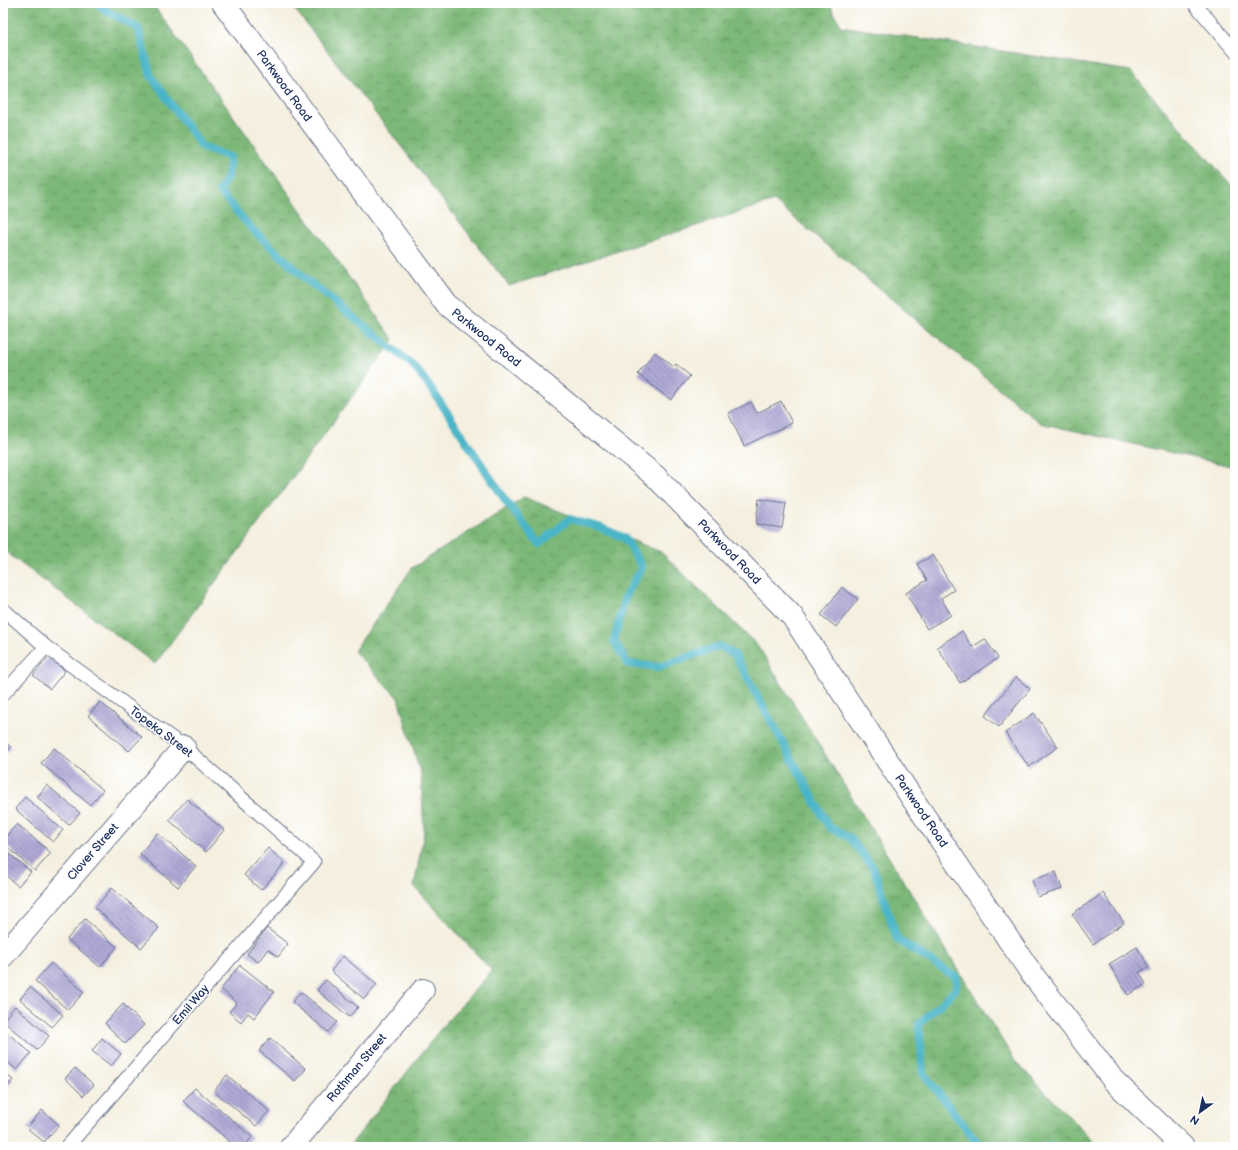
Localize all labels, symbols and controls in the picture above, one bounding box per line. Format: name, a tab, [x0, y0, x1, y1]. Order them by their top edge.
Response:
street label: Parkwood Road	[253, 47, 315, 125]
street label: Parkwood Road	[448, 305, 524, 371]
street label: Parkwood Road	[694, 516, 764, 588]
street label: Topeka Street	[126, 703, 196, 761]
street label: Parkwood Road	[891, 772, 951, 850]
street label: Clover Street	[64, 820, 122, 884]
street label: Emil Way	[169, 981, 213, 1028]
street label: Rothman Street	[324, 1030, 390, 1105]
north arrow	[1180, 1092, 1220, 1132]
text: N	[1188, 1112, 1202, 1128]

